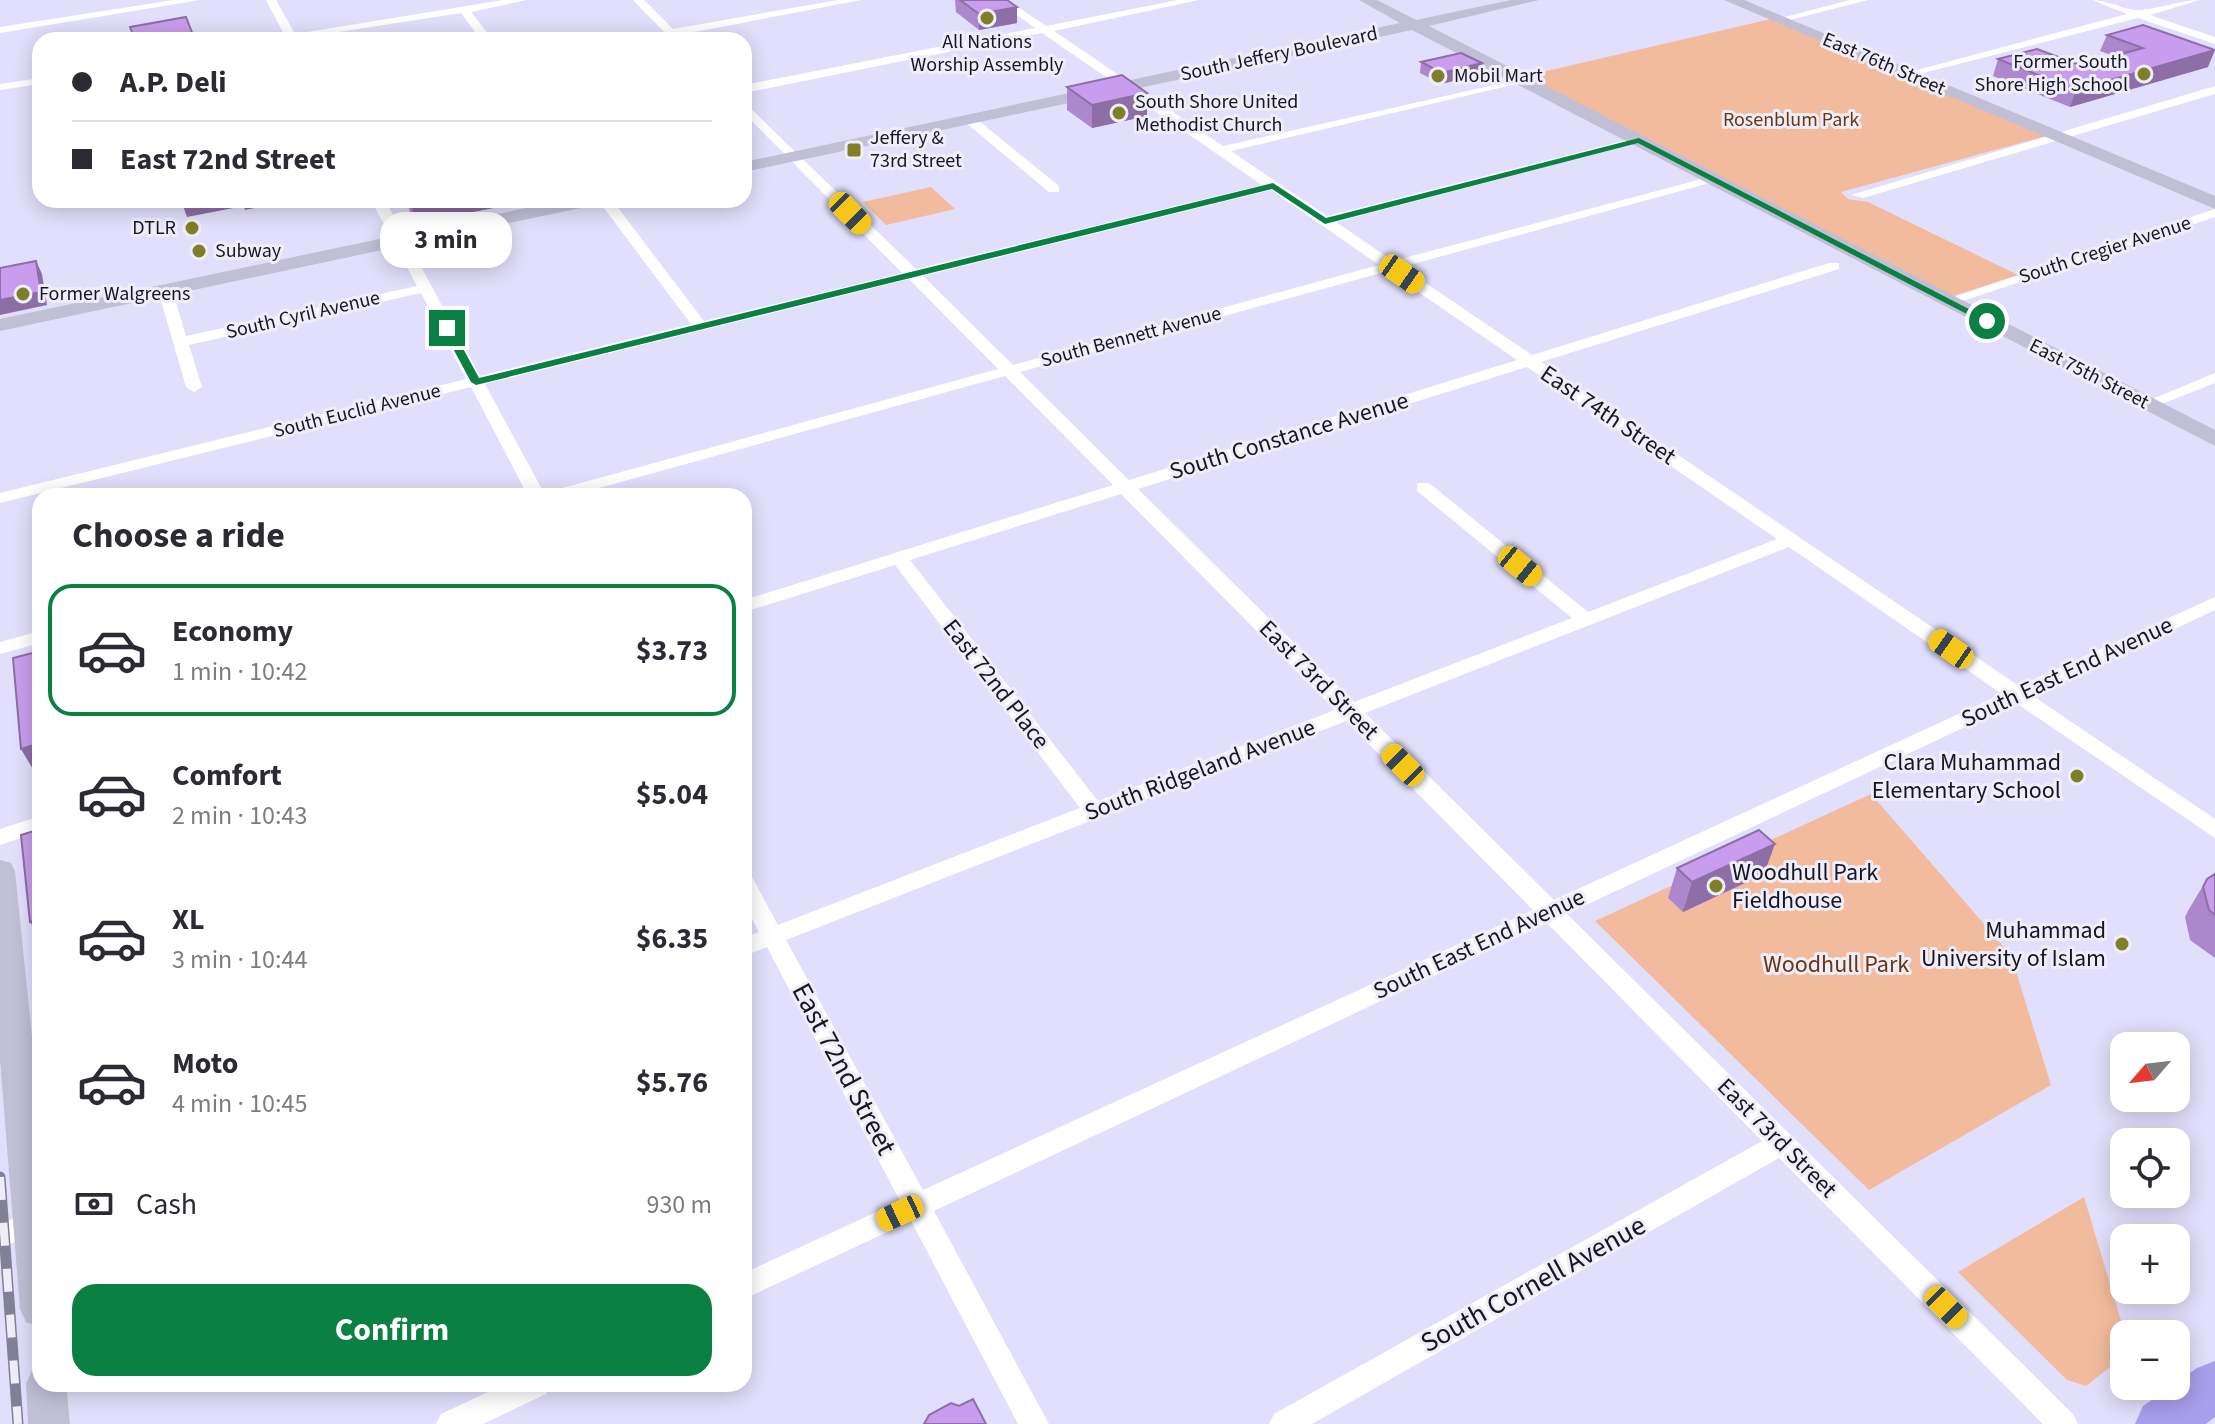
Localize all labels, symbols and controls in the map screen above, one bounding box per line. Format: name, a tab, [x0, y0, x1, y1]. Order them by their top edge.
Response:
marker: All Nations Worship Assembly	[978, 9, 996, 27]
street label: South Jeffery Boulevard	[1178, 19, 1380, 89]
street label: East 76th Street	[1818, 26, 1950, 103]
place label: All Nations Worship Assembly	[911, 28, 1064, 79]
place label: Former South Shore High School	[1975, 48, 2128, 99]
text: A.P. Deli	[120, 61, 227, 104]
place label: Mobil Mart	[1454, 62, 1543, 90]
marker: Former South Shore High School	[2135, 65, 2153, 83]
marker: Mobil Mart	[1429, 67, 1447, 85]
place label: South Shore United Methodist Church	[1135, 88, 1298, 139]
marker: South Shore United Methodist Church	[1110, 104, 1128, 122]
park label: Rosenblum Park	[1723, 106, 1859, 134]
place label: Jeffery & 73rd Street	[870, 124, 962, 175]
text: East 72nd Street	[120, 138, 336, 181]
marker: Jeffery & 73rd Street	[845, 141, 863, 159]
car	[825, 188, 875, 238]
street label: South Cregier Avenue	[2015, 209, 2195, 291]
callout: 3 min	[381, 212, 513, 268]
place label: DTLR	[132, 214, 176, 242]
marker: DTLR	[183, 219, 201, 237]
text: 3 min	[414, 221, 478, 258]
place label: Subway	[215, 237, 282, 265]
marker: Subway	[190, 242, 208, 260]
car	[1375, 250, 1429, 298]
place label: Former Walgreens	[39, 280, 190, 308]
street label: South Cyril Avenue	[223, 284, 383, 346]
marker: Former Walgreens	[14, 285, 32, 303]
street label: South Bennett Avenue	[1038, 299, 1225, 375]
route start	[1969, 303, 2005, 339]
route end	[429, 310, 465, 346]
street label: East 75th Street	[2024, 332, 2154, 416]
street label: East 74th Street	[1533, 357, 1683, 473]
street label: South Euclid Avenue	[270, 377, 444, 445]
street label: South Constance Avenue	[1165, 383, 1413, 489]
text: Choose a ride	[72, 510, 285, 561]
car	[1494, 542, 1546, 590]
street label: South East End Avenue	[1955, 608, 2179, 736]
text: Economy	[172, 610, 293, 653]
street label: East 72nd Place	[934, 612, 1058, 756]
street label: East 73rd Street	[1251, 612, 1387, 748]
icon: car	[76, 614, 148, 686]
car	[1924, 625, 1978, 673]
text: $3.73	[636, 629, 708, 672]
text: 1 min · 10:42	[172, 653, 307, 690]
street label: South Ridgeland Avenue	[1079, 710, 1321, 830]
car	[1378, 740, 1428, 790]
place label: Clara Muhammad Elementary School	[1872, 745, 2061, 808]
text: Comfort	[172, 754, 282, 797]
icon: car	[76, 758, 148, 830]
marker: Clara Muhammad Elementary School	[2068, 767, 2086, 785]
text: $5.04	[636, 773, 708, 816]
text: 2 min · 10:43	[172, 797, 307, 834]
place label: Woodhull Park Fieldhouse	[1732, 855, 1878, 918]
marker: Woodhull Park Fieldhouse	[1707, 877, 1725, 895]
street label: South East End Avenue	[1367, 880, 1591, 1008]
text: XL	[172, 898, 205, 941]
icon: car	[76, 902, 148, 974]
place label: Muhammad University of Islam	[1921, 913, 2106, 976]
text: $6.35	[636, 917, 708, 960]
marker: Muhammad University of Islam	[2113, 935, 2131, 953]
text: 3 min · 10:44	[172, 941, 307, 978]
park label: Woodhull Park	[1763, 947, 1909, 982]
street label: East 72nd Street	[782, 976, 906, 1163]
north arrow	[2110, 1032, 2190, 1112]
map controls	[2110, 1032, 2190, 1400]
text: Moto	[172, 1042, 238, 1085]
icon: car	[76, 1046, 148, 1118]
text: $5.76	[636, 1061, 708, 1104]
street label: East 73rd Street	[1709, 1070, 1845, 1206]
text: 4 min · 10:45	[172, 1085, 307, 1122]
button: locate	[2110, 1128, 2190, 1208]
icon: cash	[72, 1182, 116, 1226]
text: Cash	[136, 1183, 197, 1226]
text: 930 m	[646, 1186, 712, 1223]
car	[873, 1192, 927, 1234]
street label: South Cornell Avenue	[1413, 1205, 1653, 1363]
button: +	[2110, 1224, 2190, 1304]
car	[1921, 1282, 1971, 1332]
button: Confirm	[72, 1284, 712, 1376]
button: −	[2110, 1320, 2190, 1400]

